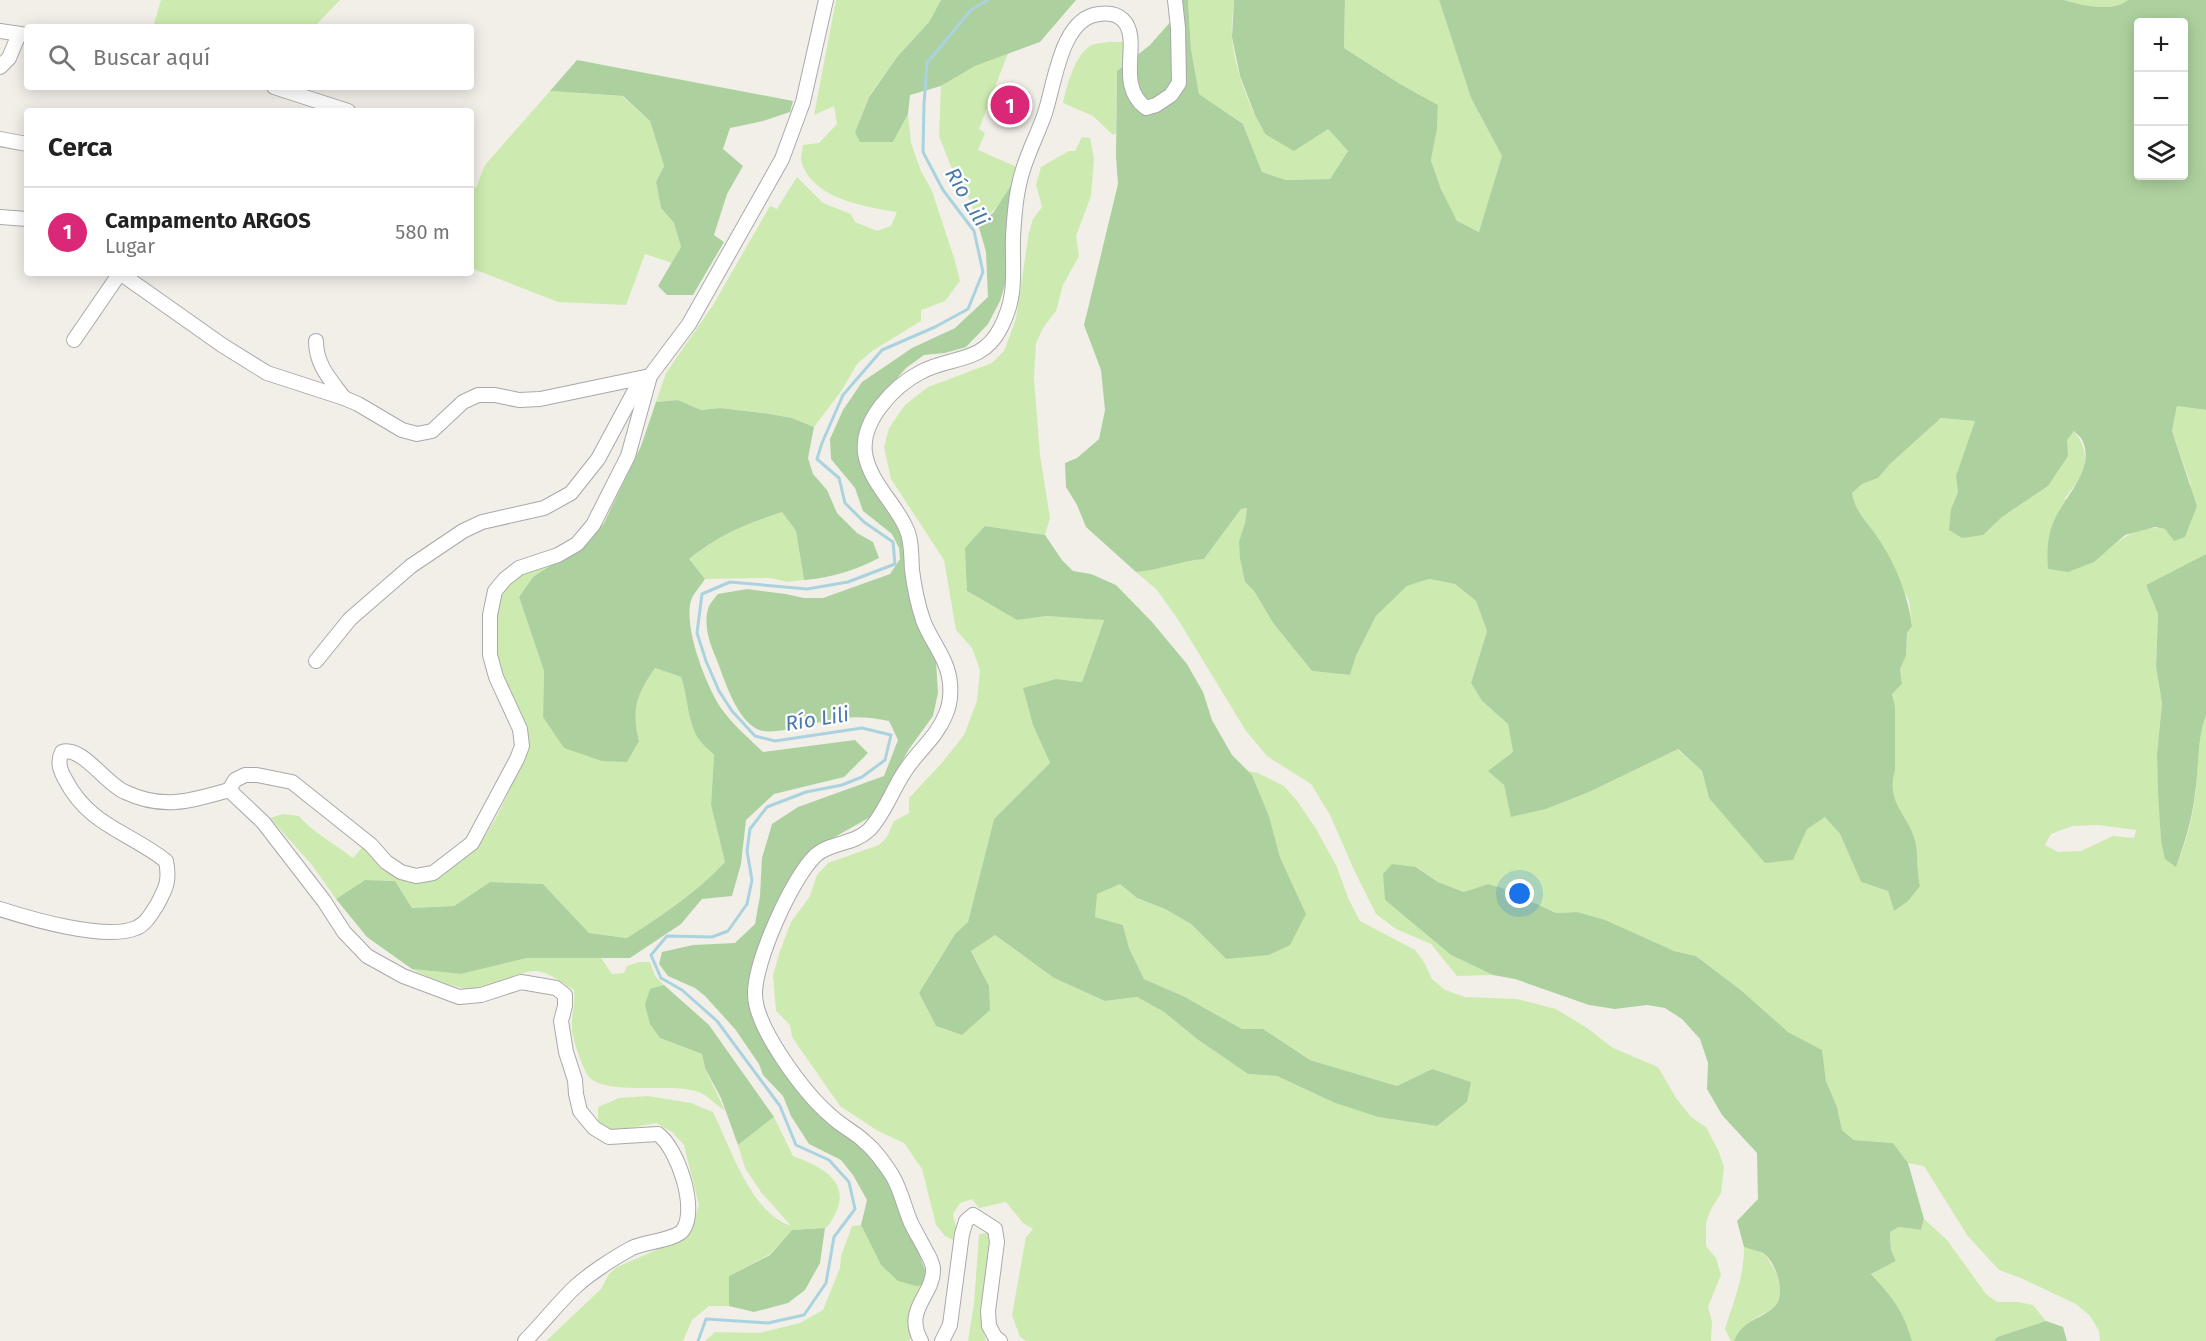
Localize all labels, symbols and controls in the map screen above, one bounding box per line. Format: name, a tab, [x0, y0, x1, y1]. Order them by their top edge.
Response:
map controls	[2134, 18, 2188, 180]
button: +	[2134, 18, 2188, 72]
search box	[24, 24, 474, 90]
icon: search	[45, 41, 78, 74]
text: Buscar aquí	[93, 44, 210, 71]
button: −	[2134, 72, 2188, 126]
pin: 1	[990, 82, 1030, 128]
button: layers	[2134, 126, 2188, 180]
text: Cerca	[48, 132, 113, 163]
water label: Río Lili	[939, 163, 995, 231]
text: Campamento ARGOS	[105, 207, 311, 234]
text: 1	[63, 220, 72, 244]
text: 580 m	[395, 220, 450, 244]
text: Lugar	[105, 234, 155, 258]
water label: Río Lili	[783, 701, 851, 737]
your location	[1505, 879, 1534, 908]

